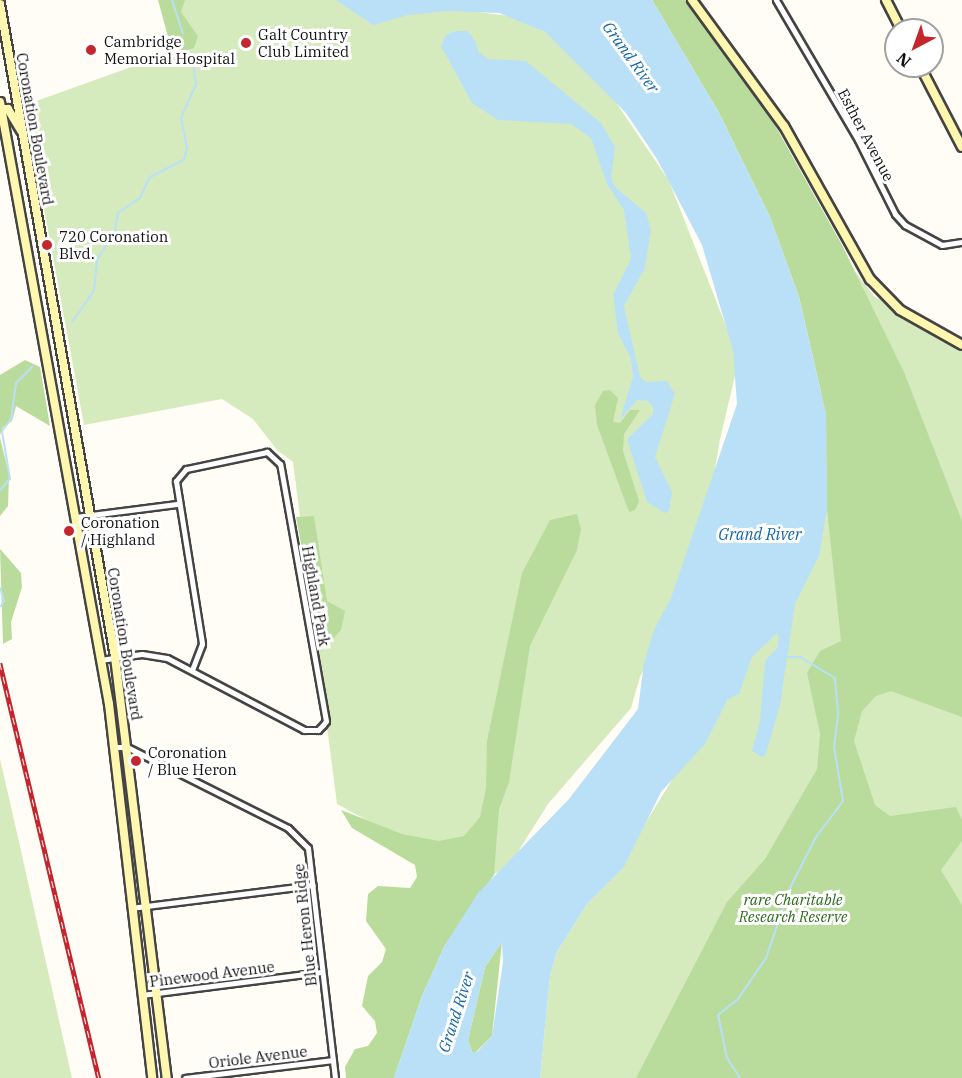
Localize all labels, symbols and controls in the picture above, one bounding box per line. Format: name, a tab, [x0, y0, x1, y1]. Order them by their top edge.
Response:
water label: Grand River	[599, 18, 663, 96]
north arrow	[884, 18, 944, 78]
place label: Galt Country Club Limited	[258, 25, 349, 60]
place label: Cambridge Memorial Hospital	[104, 32, 235, 67]
marker: Galt Country Club Limited	[239, 36, 253, 50]
marker: Cambridge Memorial Hospital	[82, 41, 100, 59]
text: N	[892, 48, 915, 72]
street label: Coronation Boulevard	[13, 51, 57, 207]
street label: Esther Avenue	[834, 86, 898, 184]
place label: 720 Coronation Blvd.	[59, 227, 168, 262]
marker: 720 Coronation Blvd.	[40, 238, 54, 252]
place label: Coronation / Highland	[81, 513, 160, 548]
marker: Coronation / Highland	[62, 524, 76, 538]
water label: Grand River	[718, 524, 802, 544]
street label: Highland Park	[298, 544, 334, 648]
street label: Coronation Boulevard	[104, 566, 146, 722]
place label: Coronation / Blue Heron	[148, 743, 237, 778]
marker: Coronation / Blue Heron	[129, 754, 143, 768]
street label: Blue Heron Ridge	[290, 863, 320, 987]
park label: rare Charitable Research Reserve	[739, 890, 847, 925]
street label: Pinewood Avenue	[148, 957, 276, 991]
water label: Grand River	[434, 969, 478, 1055]
street label: Oriole Avenue	[208, 1042, 308, 1072]

